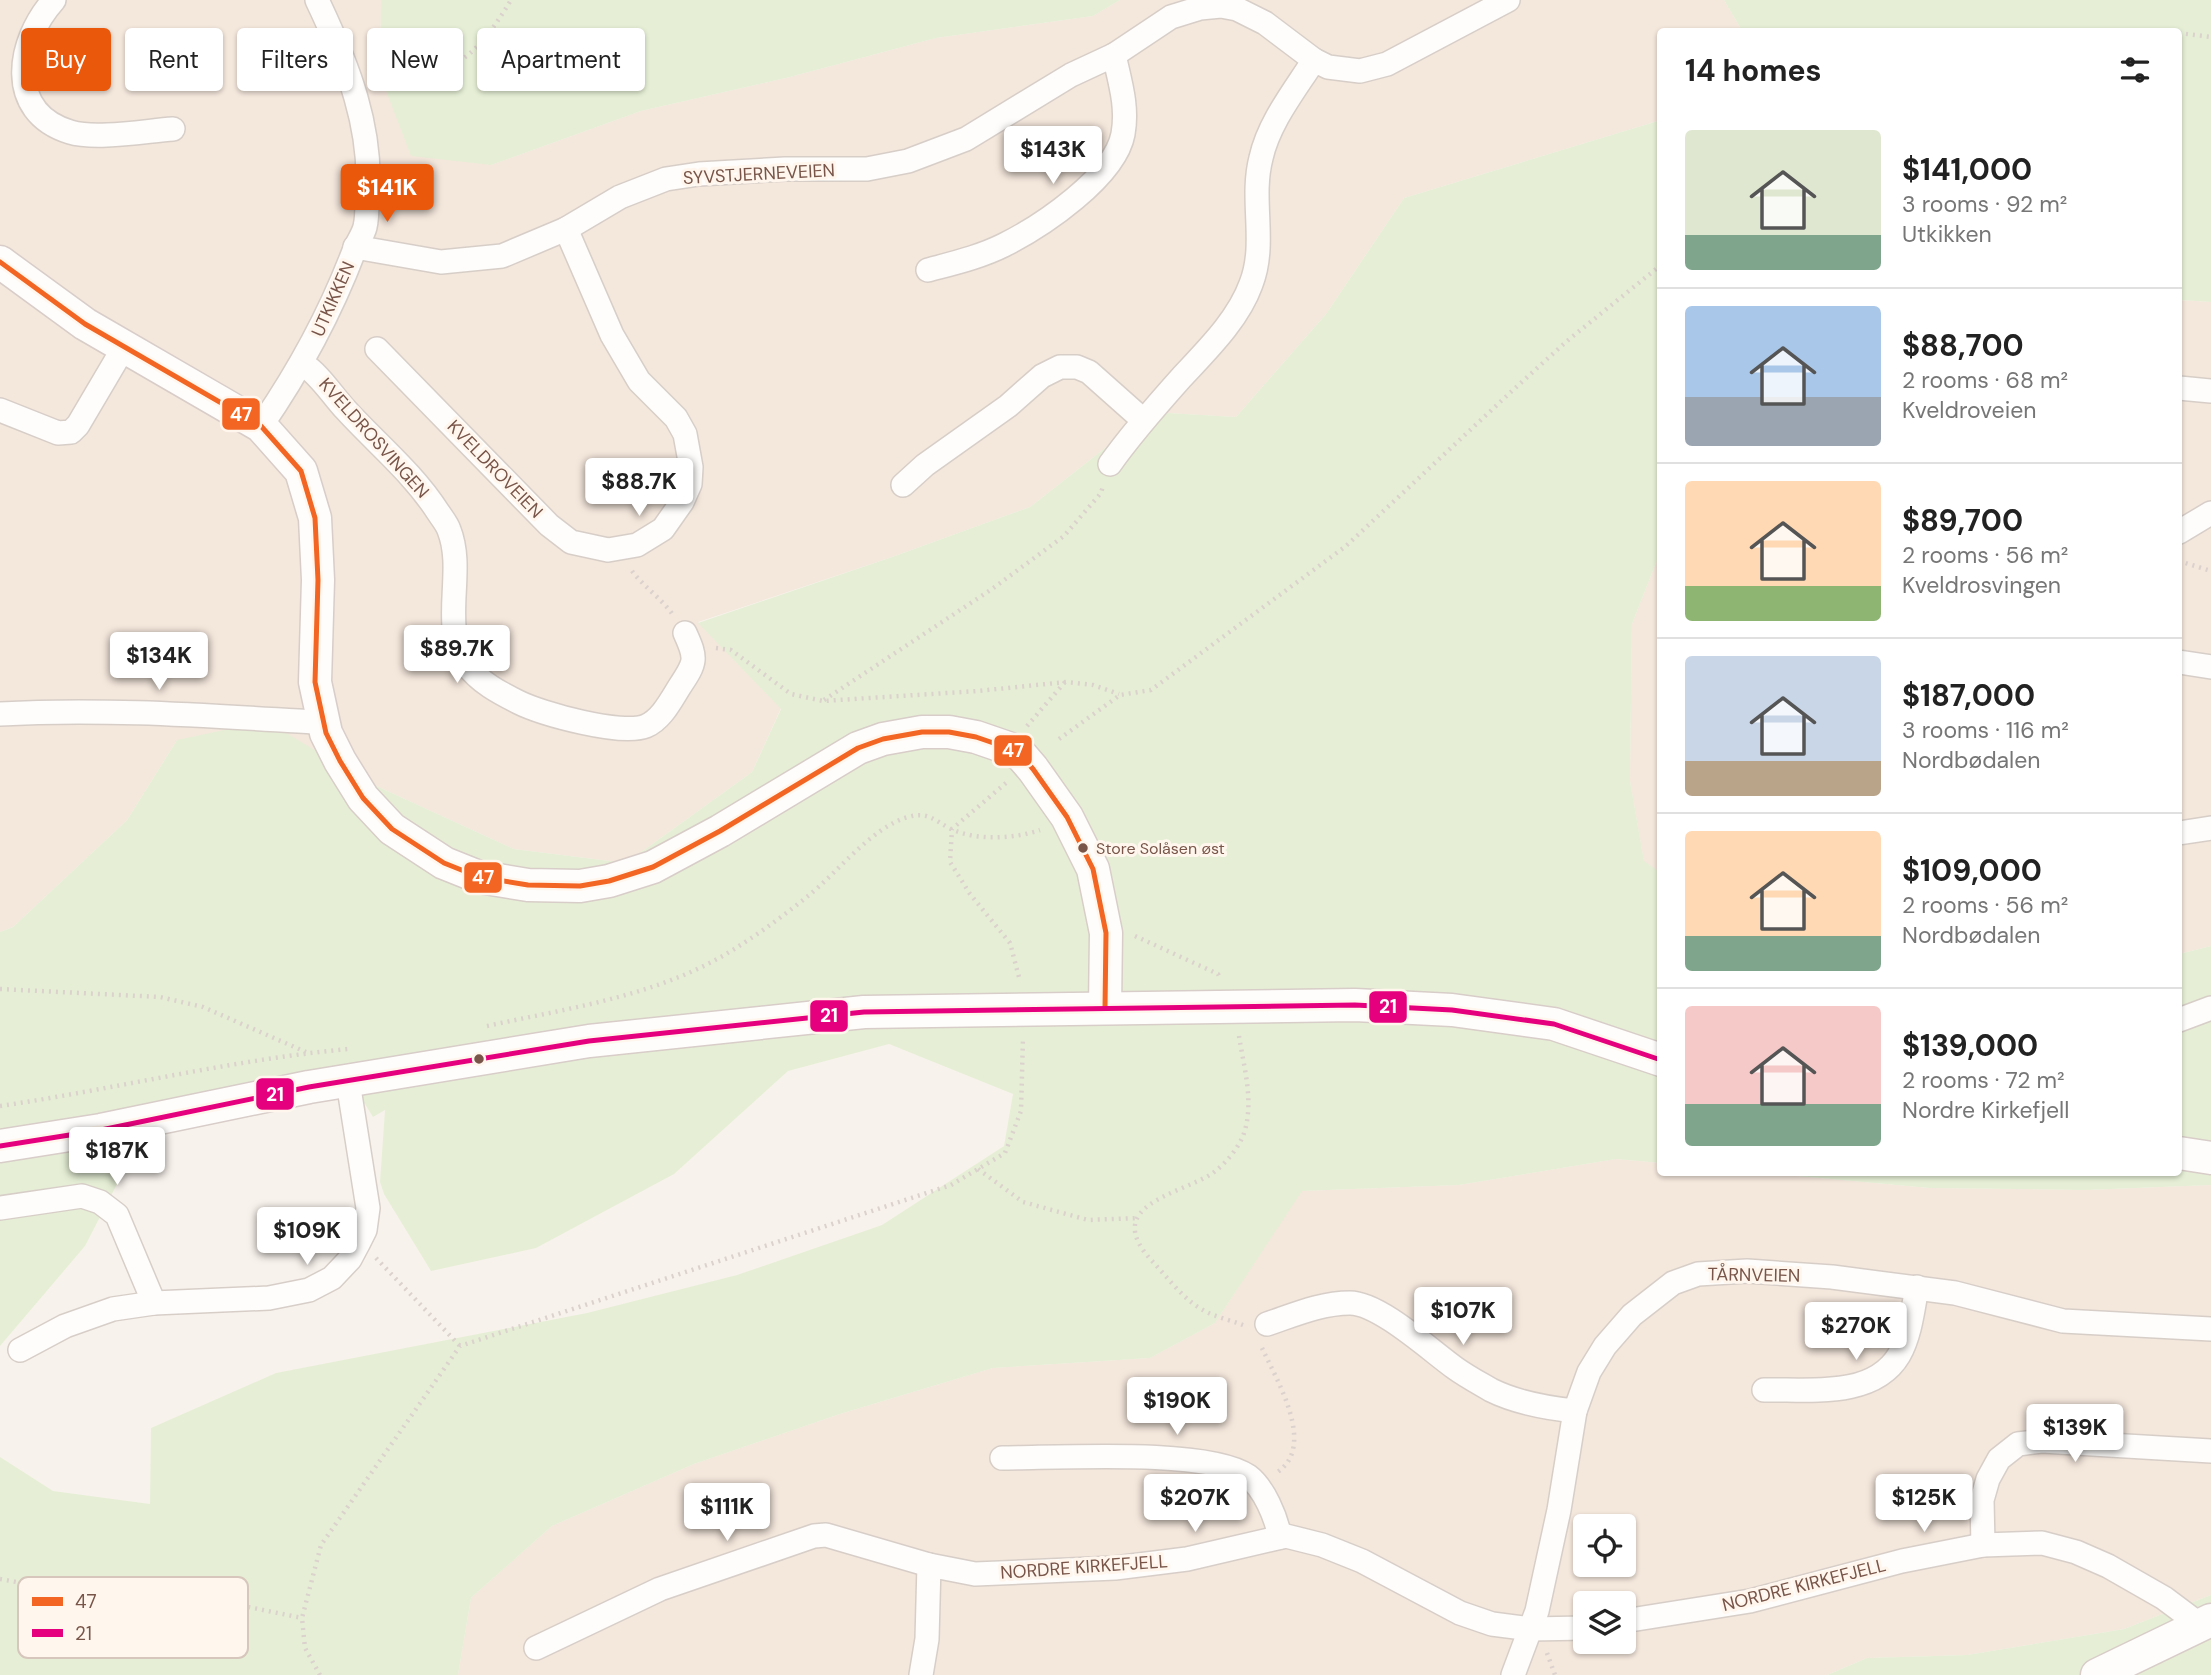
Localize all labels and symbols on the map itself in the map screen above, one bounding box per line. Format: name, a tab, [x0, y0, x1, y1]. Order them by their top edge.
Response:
pin: $143K	[1004, 127, 1102, 186]
street label: SYVSTJERNEVEIEN	[682, 158, 836, 190]
pin: $141K	[338, 164, 436, 224]
street label: UTKIKKEN	[306, 257, 360, 341]
street label: KVELDROSVINGEN	[313, 373, 435, 503]
line badge: 47	[221, 397, 261, 431]
text: 47	[230, 402, 252, 427]
street label: KVELDROVEIEN	[442, 415, 548, 523]
pin: $88.7K	[582, 458, 696, 518]
pin: $89.7K	[400, 626, 514, 685]
pin: $134K	[110, 632, 208, 692]
line badge: 47	[993, 734, 1033, 767]
text: 47	[1002, 738, 1024, 763]
place label: Store Solåsen øst	[1096, 838, 1225, 859]
marker: Store Solåsen øst	[1076, 841, 1090, 855]
line badge: 47	[463, 861, 503, 894]
text: 47	[472, 865, 494, 890]
line badge: 21	[1368, 990, 1408, 1024]
text: 21	[1379, 994, 1397, 1019]
line badge: 21	[809, 999, 849, 1033]
text: 21	[820, 1003, 838, 1028]
unlabelled marker	[472, 1052, 486, 1066]
line badge: 21	[255, 1077, 295, 1111]
text: 21	[266, 1082, 284, 1107]
pin: $187K	[68, 1128, 166, 1187]
pin: $109K	[258, 1208, 356, 1267]
street label: TÅRNVEIEN	[1707, 1262, 1801, 1288]
pin: $107K	[1414, 1288, 1512, 1347]
pin: $270K	[1807, 1302, 1905, 1362]
pin: $190K	[1128, 1378, 1226, 1437]
pin: $139K	[2026, 1404, 2124, 1464]
pin: $207K	[1146, 1474, 1244, 1534]
pin: $125K	[1875, 1474, 1973, 1534]
pin: $111K	[678, 1484, 776, 1543]
street label: NORDRE KIRKEFJELL	[999, 1549, 1169, 1585]
street label: NORDRE KIRKEFJELL	[1720, 1553, 1888, 1617]
legend	[18, 1577, 248, 1658]
text: 47	[75, 1589, 97, 1614]
text: 21	[75, 1621, 92, 1646]

